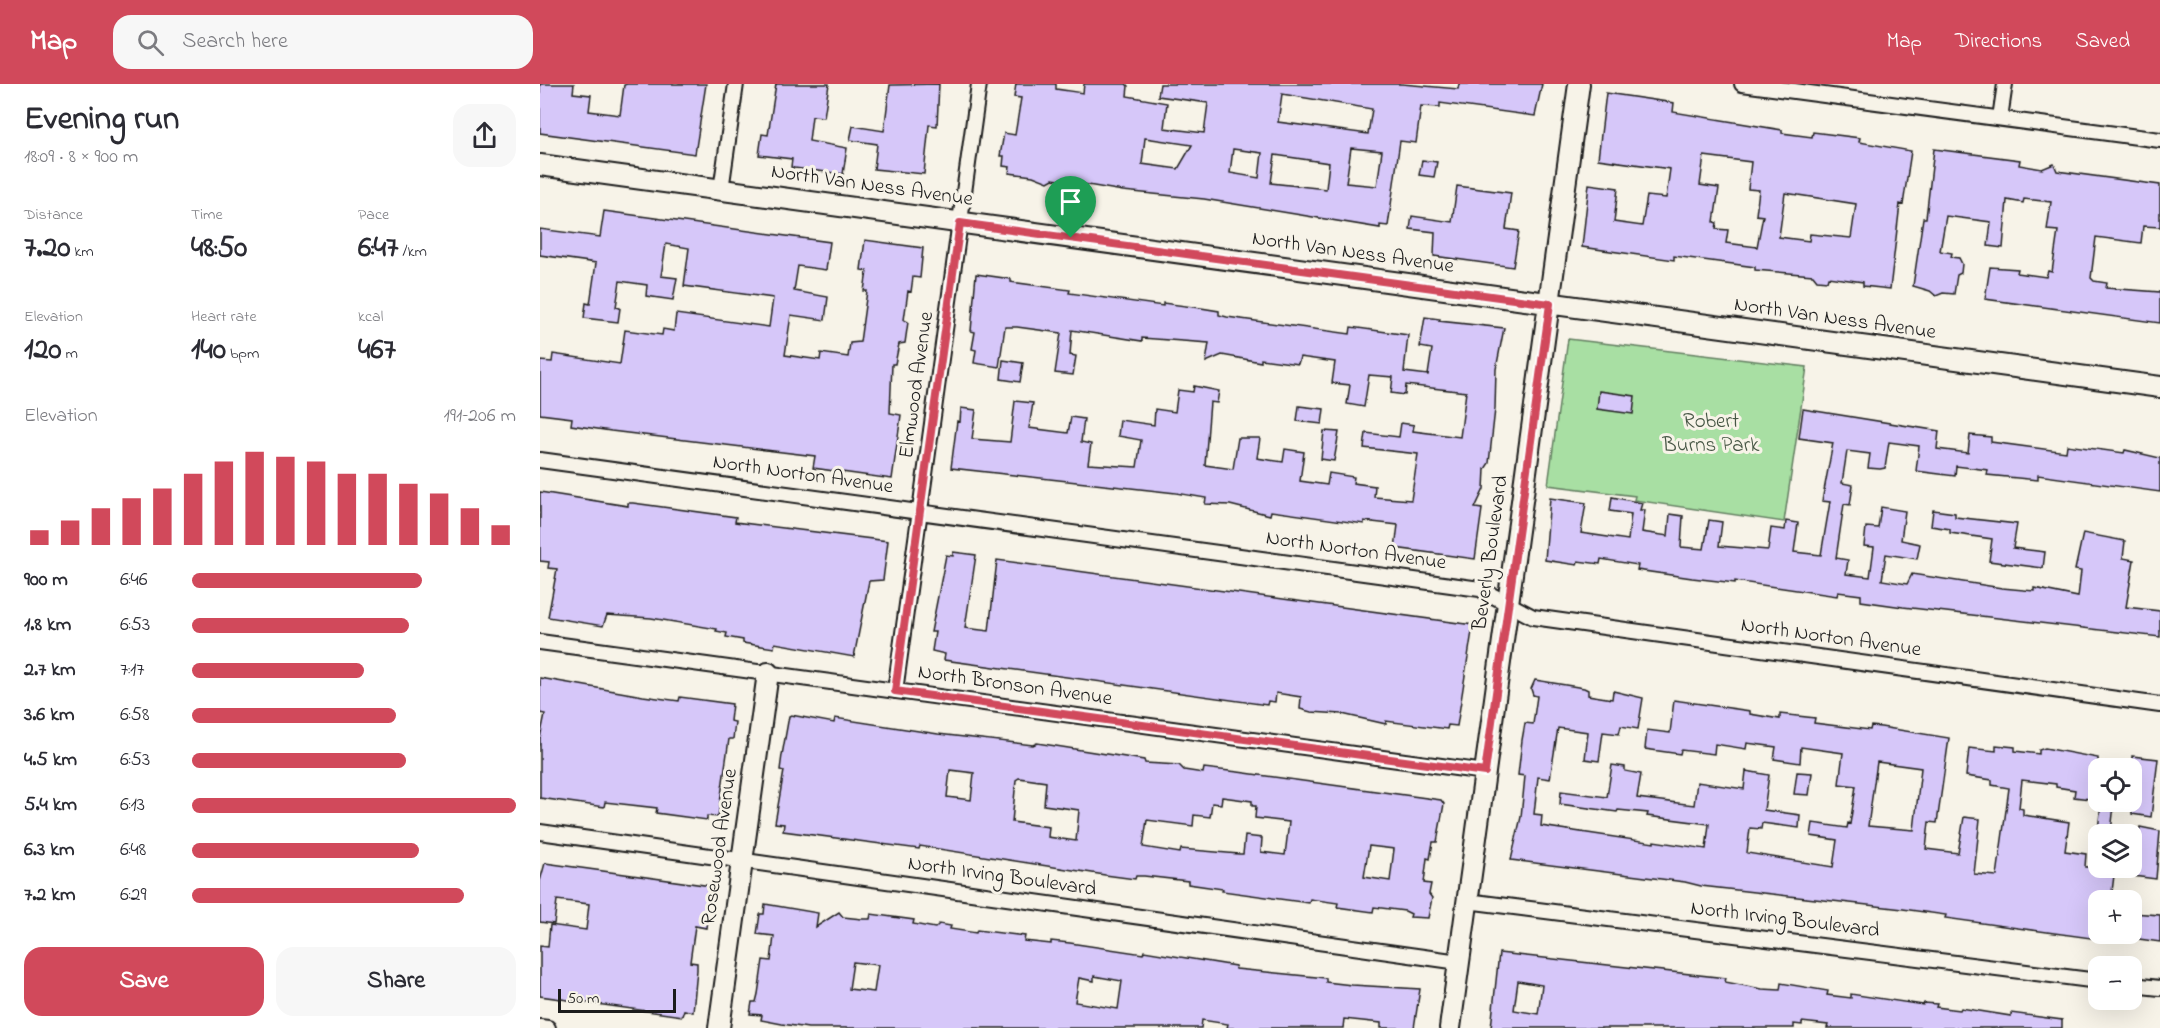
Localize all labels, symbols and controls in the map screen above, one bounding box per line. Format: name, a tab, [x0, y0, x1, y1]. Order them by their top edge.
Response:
search box	[113, 15, 533, 69]
text: Map	[30, 22, 77, 63]
icon: search	[134, 26, 167, 59]
text: Search here	[182, 26, 288, 58]
text: Map	[1886, 27, 1922, 57]
text: Directions	[1955, 27, 2042, 57]
text: Saved	[2075, 27, 2130, 57]
text: Evening run	[24, 96, 179, 144]
button: share	[453, 104, 516, 167]
text: 18:09 · 8 × 900 m	[24, 143, 138, 172]
street label: North Van Ness Avenue	[769, 157, 976, 215]
pin	[1045, 176, 1096, 238]
icon: arrive	[1054, 185, 1087, 218]
text: Distance	[24, 203, 83, 227]
text: Time	[191, 203, 223, 227]
text: Pace	[358, 203, 389, 227]
street label: North Van Ness Avenue	[1250, 224, 1457, 282]
text: 7.20	[24, 227, 70, 271]
text: 48:50	[191, 227, 247, 271]
text: 6:47	[358, 227, 398, 271]
text: km	[70, 240, 94, 264]
text: /km	[398, 240, 427, 264]
street label: North Van Ness Avenue	[1732, 290, 1939, 348]
text: Elevation	[24, 305, 83, 329]
text: Heart rate	[191, 305, 257, 329]
text: kcal	[358, 305, 383, 329]
street label: Elmwood Avenue	[892, 309, 942, 460]
text: 120	[24, 329, 61, 373]
text: 140	[191, 329, 226, 373]
text: 467	[358, 329, 396, 373]
text: m	[61, 342, 78, 366]
text: bpm	[226, 342, 259, 366]
text: Elevation	[24, 402, 98, 431]
text: 191–206 m	[444, 402, 516, 431]
park label: Robert Burns Park	[1662, 407, 1760, 461]
street label: North Norton Avenue	[711, 447, 896, 503]
street label: Beverly Boulevard	[1465, 473, 1519, 634]
street label: North Norton Avenue	[1264, 523, 1449, 579]
text: 900 m	[24, 566, 68, 595]
text: 6:46	[120, 566, 148, 595]
street label: North Norton Avenue	[1739, 610, 1924, 666]
text: 1.8 km	[24, 611, 71, 640]
text: 6:53	[120, 611, 150, 640]
text: 2.7 km	[24, 656, 76, 685]
text: 7:17	[120, 656, 145, 685]
street label: North Bronson Avenue	[916, 658, 1115, 715]
text: 3.6 km	[24, 701, 74, 730]
text: 6:58	[120, 701, 149, 730]
text: 4.5 km	[24, 746, 77, 775]
text: 6:53	[120, 746, 150, 775]
map controls	[2088, 758, 2142, 1010]
button: locate	[2088, 758, 2142, 812]
street label: Rosewood Avenue	[694, 766, 746, 927]
text: 5.4 km	[24, 791, 77, 820]
text: 6:13	[120, 791, 145, 820]
button: layers	[2088, 824, 2142, 878]
text: 6.3 km	[24, 836, 74, 865]
text: 6:48	[120, 836, 146, 865]
street label: North Irving Boulevard	[906, 849, 1098, 907]
text: 7.2 km	[24, 881, 76, 910]
text: 6:29	[120, 881, 146, 910]
button: +	[2088, 890, 2142, 944]
street label: North Irving Boulevard	[1689, 894, 1881, 948]
button: Save	[24, 947, 264, 1016]
button: Share	[276, 947, 516, 1016]
button: −	[2088, 956, 2142, 1010]
scale bar	[558, 986, 676, 1014]
text: 50 m	[567, 987, 599, 1011]

